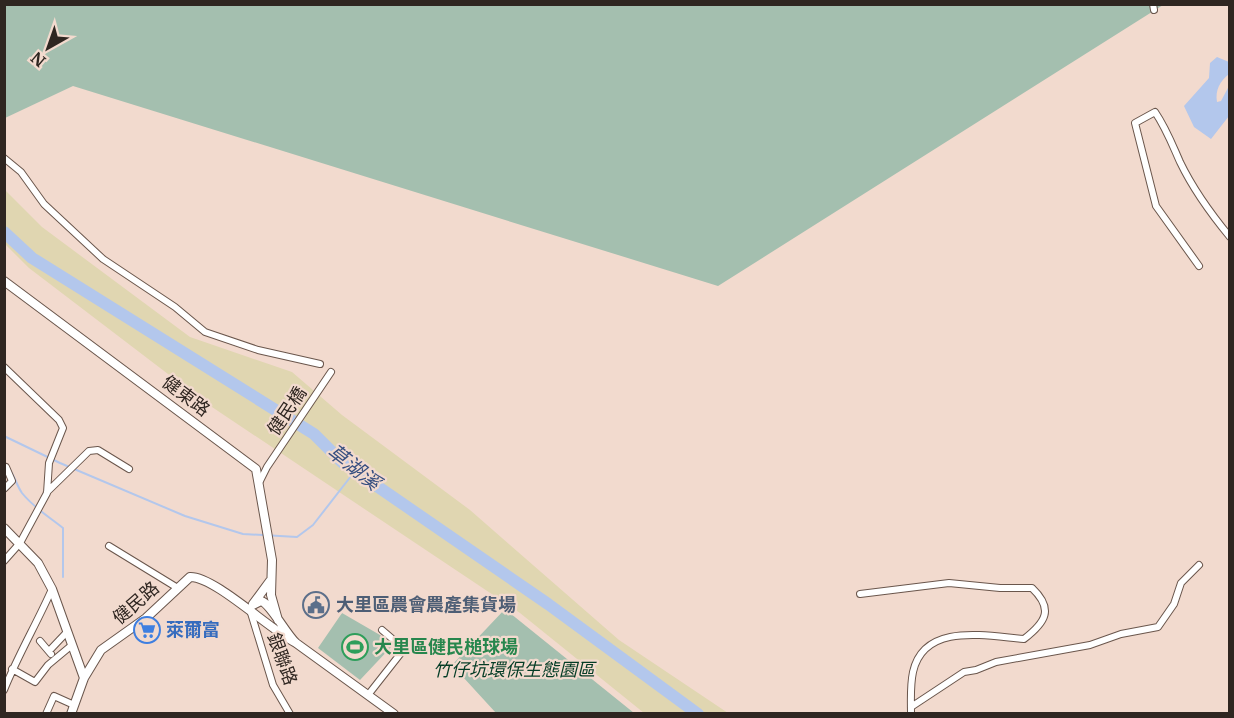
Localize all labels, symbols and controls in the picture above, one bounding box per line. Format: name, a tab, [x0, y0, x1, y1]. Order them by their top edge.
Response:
north arrow	[18, 18, 78, 78]
text: N	[27, 48, 50, 71]
street label: 健東路	[158, 370, 215, 421]
street label: 健民橋	[262, 382, 311, 440]
water label: 草湖溪	[323, 438, 388, 497]
street label: 健民路	[108, 576, 164, 629]
public building icon: 大里區農會農產集貨場	[301, 590, 331, 620]
place label: 大里區農會農產集貨場	[336, 593, 516, 616]
supermarket icon: 萊爾富	[132, 615, 162, 645]
place label: 萊爾富	[166, 618, 220, 641]
street label: 銀聯路	[262, 630, 303, 688]
sports icon: 大里區健民槌球場	[340, 632, 370, 662]
place label: 大里區健民槌球場	[374, 635, 518, 658]
park label: 竹仔坑環保生態園區	[433, 658, 597, 681]

